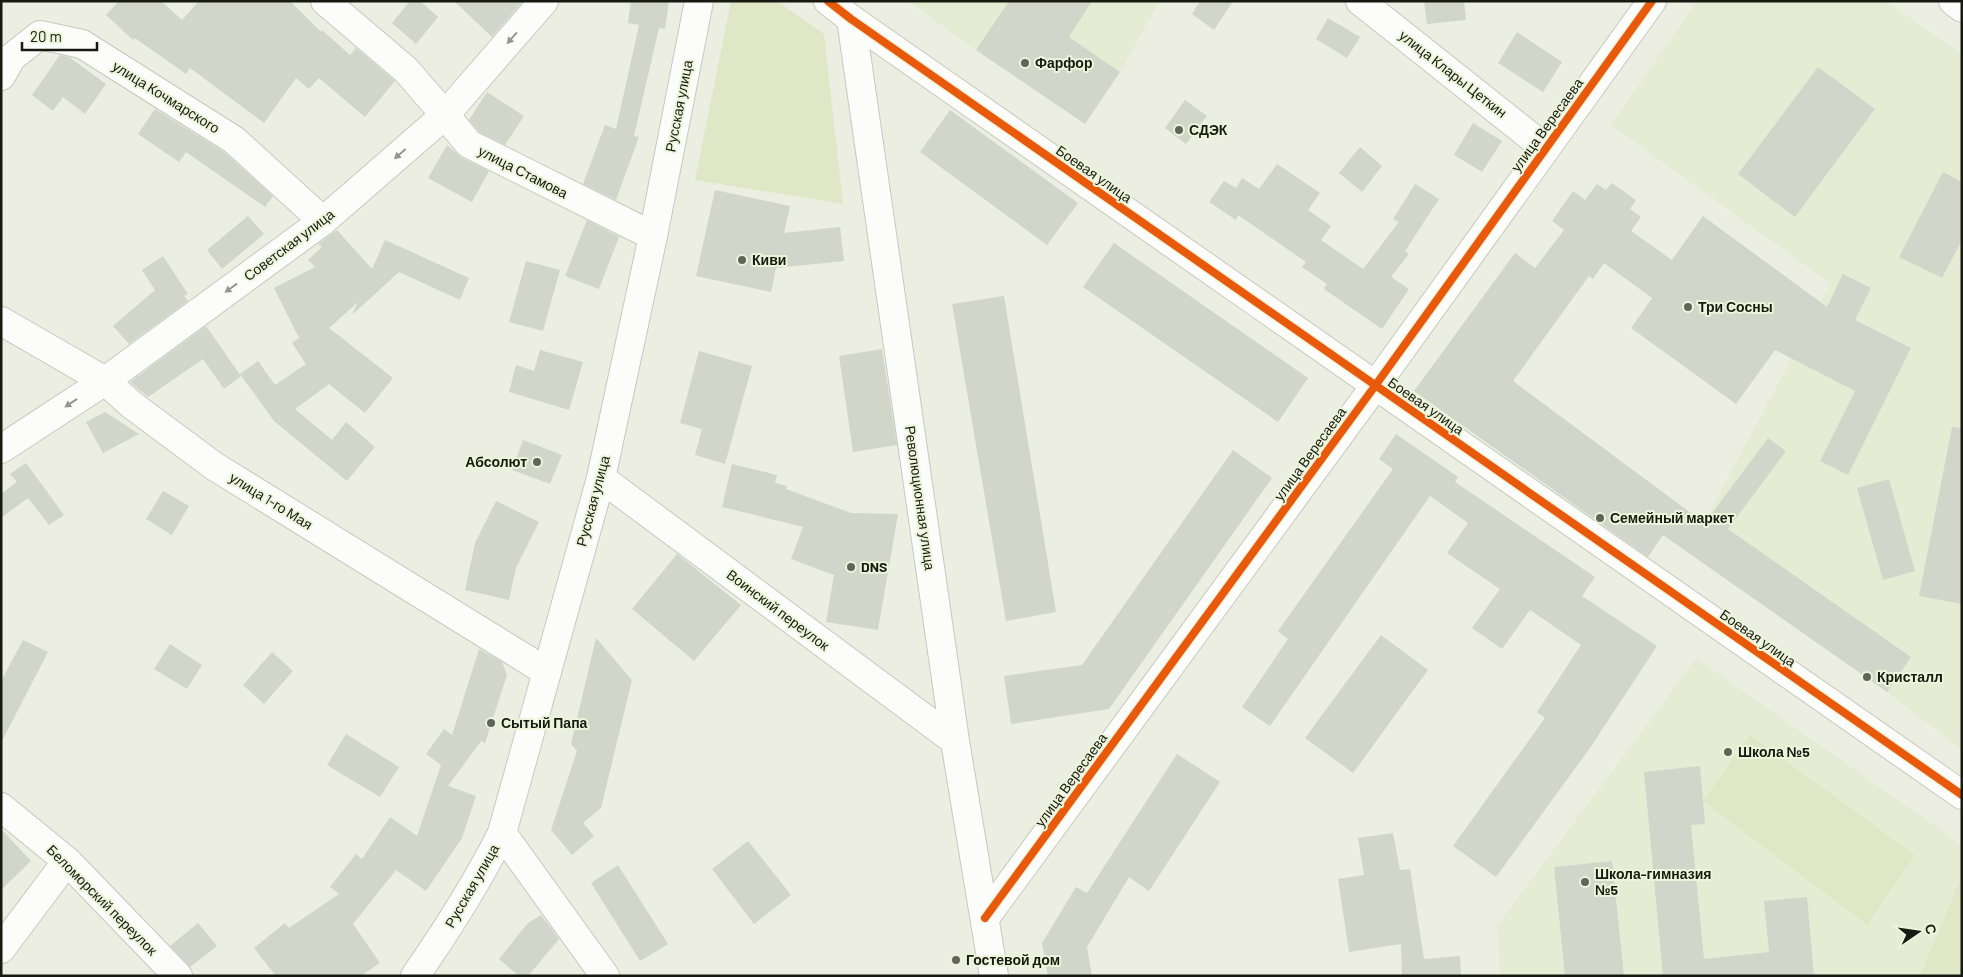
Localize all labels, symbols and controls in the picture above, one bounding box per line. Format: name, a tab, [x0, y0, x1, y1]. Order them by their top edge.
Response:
scale bar	[22, 20, 98, 52]
street label: улица Клары Цеткин	[1396, 26, 1510, 121]
text: 20 m	[30, 27, 62, 45]
one-way arrow	[507, 31, 518, 44]
place label: Фарфор	[1035, 54, 1092, 71]
street label: улица Кочмарского	[110, 57, 223, 137]
marker: Фарфор	[1019, 57, 1031, 69]
street label: Русская улица	[661, 58, 696, 153]
street label: улица Вересаева	[1507, 74, 1586, 175]
place label: СДЭК	[1189, 121, 1228, 138]
marker: СДЭК	[1173, 124, 1185, 136]
street label: Боевая улица	[1053, 141, 1136, 206]
street label: улица Стамова	[476, 142, 571, 201]
one-way arrow	[393, 149, 406, 160]
street label: Советская улица	[240, 205, 337, 284]
place label: Киви	[752, 251, 786, 268]
marker: Киви	[736, 254, 748, 266]
one-way arrow	[224, 283, 238, 293]
place label: Три Сосны	[1698, 298, 1773, 315]
marker: Три Сосны	[1682, 301, 1694, 313]
street label: Боевая улица	[1385, 373, 1468, 438]
one-way arrow	[64, 398, 78, 408]
street label: улица Вересаева	[1270, 403, 1349, 504]
street label: Революционная улица	[902, 425, 939, 571]
place label: Абсолют	[465, 453, 527, 470]
street label: Русская улица	[572, 453, 613, 548]
marker: Абсолют	[531, 456, 543, 468]
street label: улица 1-го Мая	[227, 468, 316, 533]
place label: Семейный маркет	[1610, 509, 1734, 526]
marker: Семейный маркет	[1594, 512, 1606, 524]
place label: DNS	[861, 558, 887, 575]
marker: DNS	[845, 561, 857, 573]
street label: Воинский переулок	[724, 566, 834, 654]
street label: Боевая улица	[1717, 605, 1800, 670]
place label: Кристалл	[1877, 668, 1943, 685]
marker: Кристалл	[1861, 671, 1873, 683]
place label: Сытый Папа	[501, 714, 588, 731]
marker: Сытый Папа	[485, 717, 497, 729]
street label: улица Вересаева	[1031, 729, 1110, 830]
place label: Школа №5	[1738, 743, 1810, 760]
marker: Школа №5	[1722, 746, 1734, 758]
street label: Беломорский переулок	[44, 841, 162, 959]
street label: Русская улица	[441, 841, 502, 930]
place label: Школа-гимназия №5	[1595, 865, 1711, 898]
marker: Школа-гимназия №5	[1579, 876, 1591, 888]
north arrow	[1893, 907, 1943, 957]
text: С	[1922, 922, 1941, 936]
place label: Гостевой дом	[966, 951, 1060, 968]
marker: Гостевой дом	[950, 954, 962, 966]

